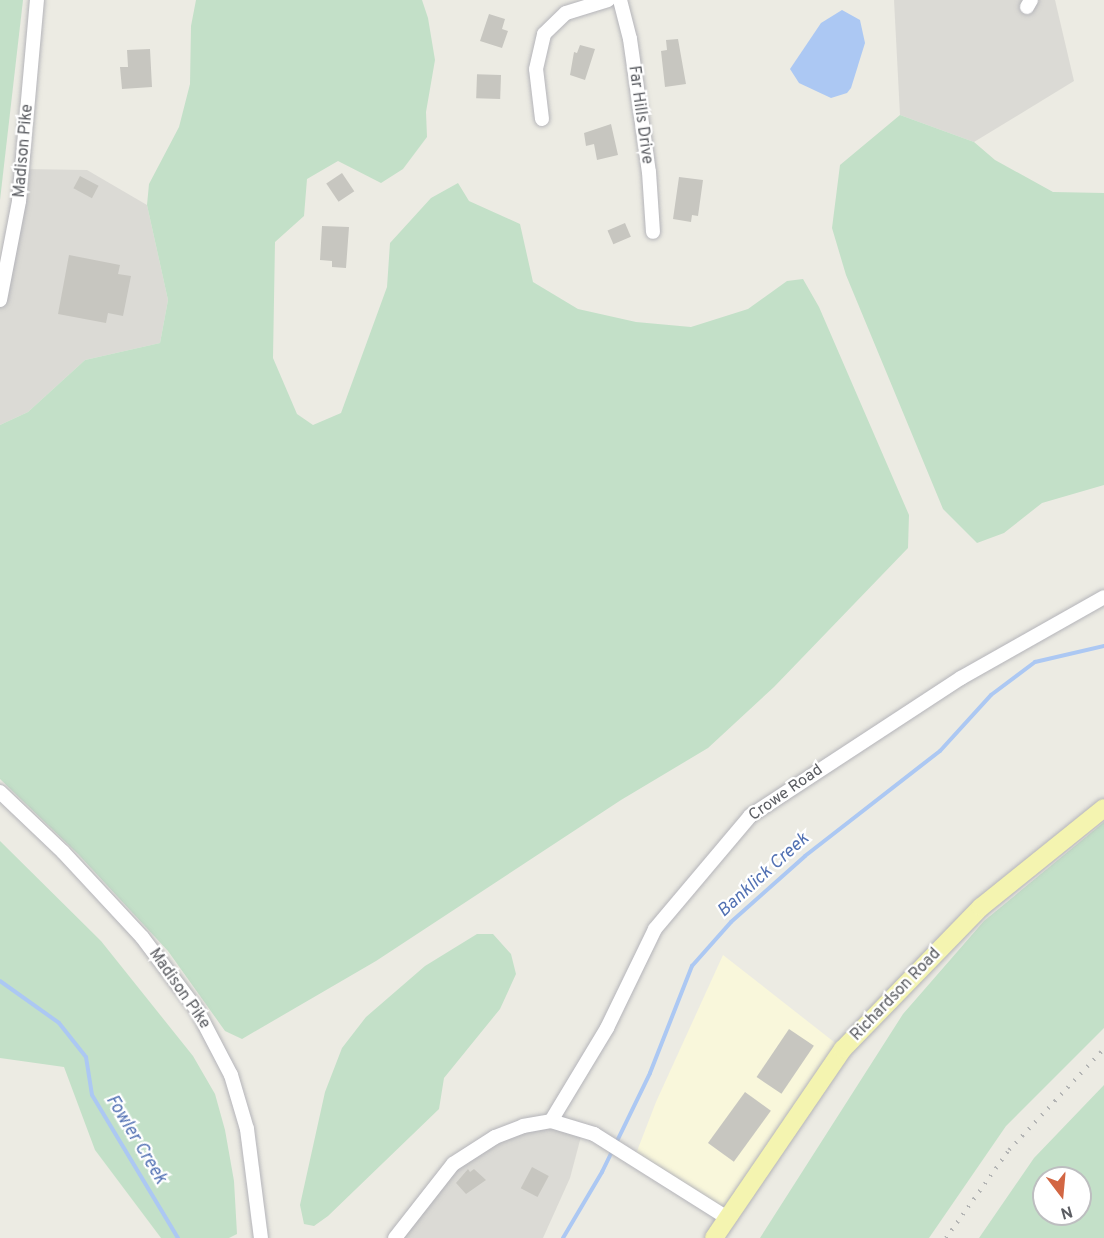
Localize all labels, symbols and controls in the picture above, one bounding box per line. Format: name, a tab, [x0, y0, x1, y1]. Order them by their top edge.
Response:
street label: Far Hills Drive	[624, 65, 656, 165]
street label: Madison Pike	[10, 103, 38, 199]
street label: Crowe Road	[745, 761, 827, 825]
water label: Banklick Creek	[714, 829, 814, 923]
street label: Madison Pike	[144, 945, 214, 1033]
street label: Richardson Road	[847, 945, 945, 1045]
water label: Fowler Creek	[100, 1091, 170, 1189]
north arrow	[1032, 1166, 1092, 1226]
text: N	[1058, 1200, 1075, 1223]

